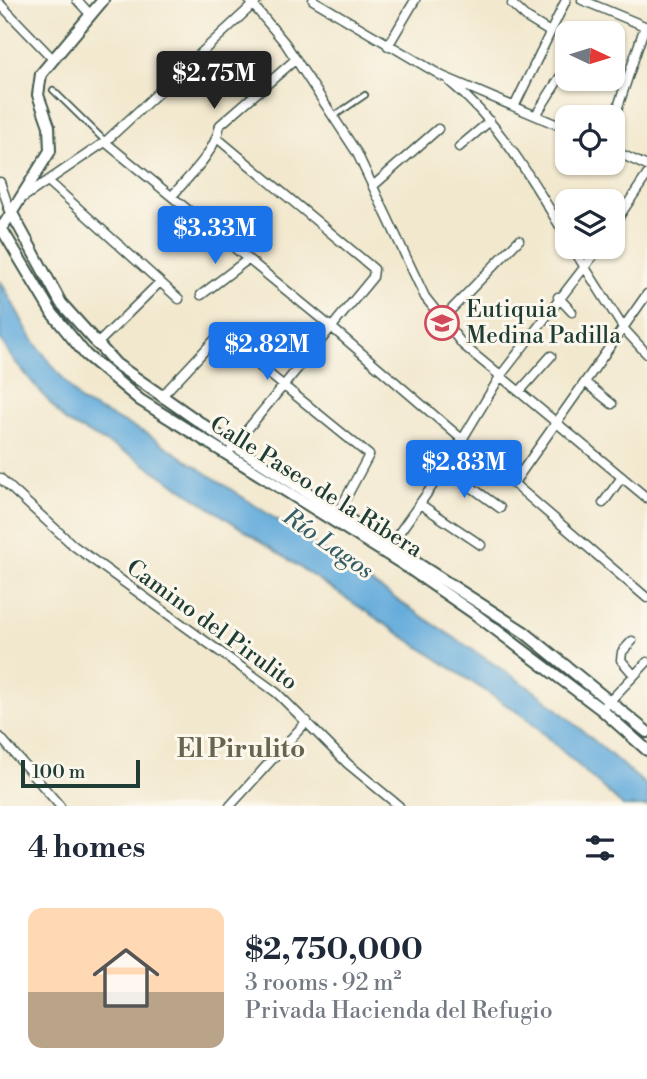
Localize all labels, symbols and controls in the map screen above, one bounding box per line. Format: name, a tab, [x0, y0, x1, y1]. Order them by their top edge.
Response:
north arrow	[555, 21, 625, 91]
map controls	[555, 21, 625, 259]
pin: $2.75M	[157, 52, 271, 111]
text: $2.75M	[173, 60, 255, 88]
button: locate	[555, 105, 625, 175]
button: layers	[555, 189, 625, 259]
pin: $3.33M	[158, 206, 272, 266]
text: $3.33M	[174, 215, 256, 243]
place label: Eutiquia Medina Padilla	[466, 296, 621, 350]
school or university icon: Eutiquia Medina Padilla	[423, 304, 461, 342]
pin: $2.82M	[210, 322, 324, 382]
text: $2.82M	[225, 331, 309, 359]
street label: Calle Paseo de la Ribera	[205, 410, 428, 564]
pin: $2.83M	[407, 440, 521, 500]
text: $2.83M	[422, 449, 506, 477]
water label: Río Lagos	[276, 501, 379, 586]
street label: Camino del Pirulito	[121, 554, 303, 696]
district label: El Pirulito	[177, 733, 305, 765]
scale bar	[21, 757, 140, 789]
text: 100 m	[32, 760, 85, 784]
text: 4 homes	[28, 829, 145, 867]
icon: filters	[581, 829, 619, 867]
text: $2,750,000	[245, 931, 423, 969]
icon: home	[84, 936, 168, 1020]
text: 3 rooms · 92 m²	[245, 969, 401, 997]
text: Privada Hacienda del Refugio	[245, 997, 553, 1025]

